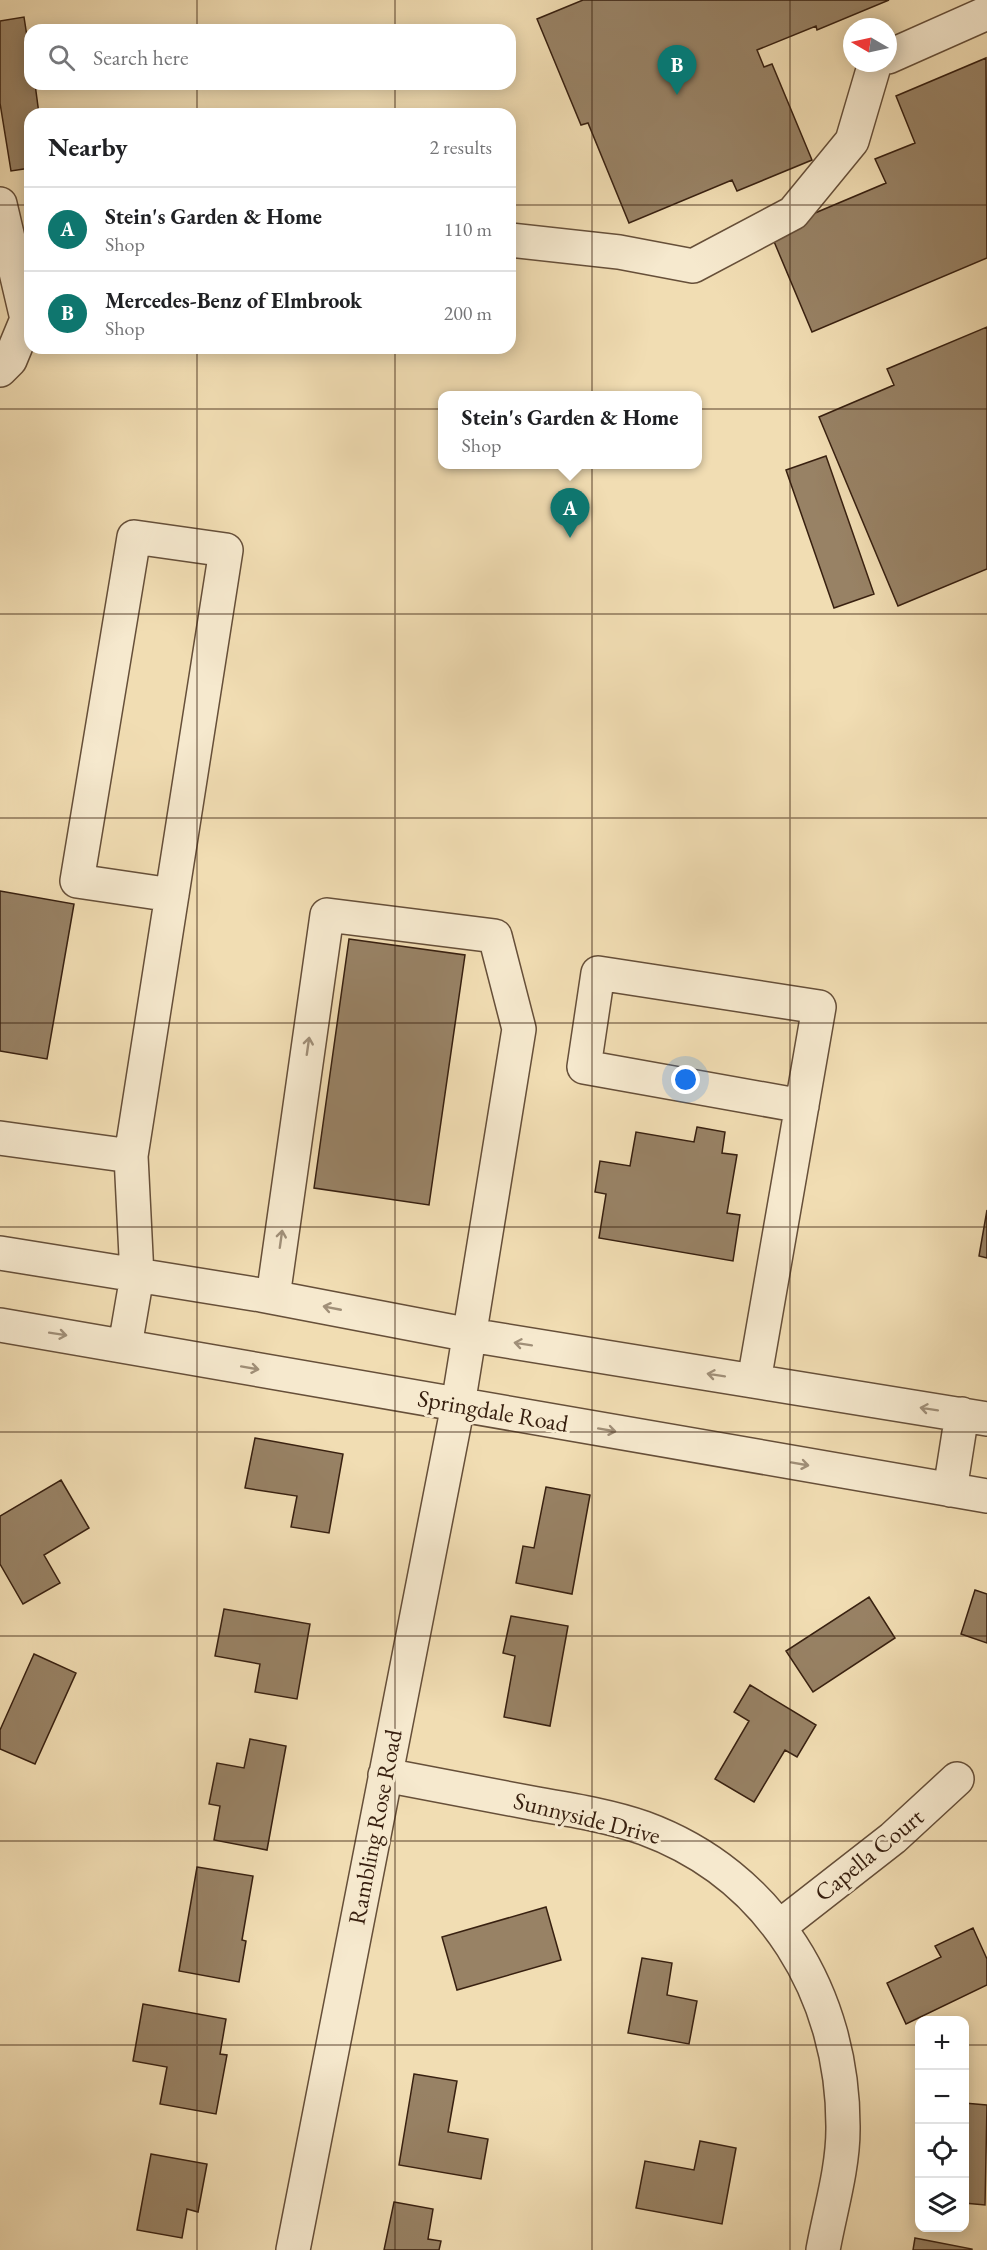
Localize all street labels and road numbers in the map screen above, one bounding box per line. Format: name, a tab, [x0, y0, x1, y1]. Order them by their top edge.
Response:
street label: Springdale Road	[415, 1382, 572, 1439]
street label: Rambling Rose Road	[340, 1726, 409, 1927]
street label: Sunnyside Drive	[511, 1784, 664, 1851]
street label: Capella Court	[808, 1801, 930, 1908]

